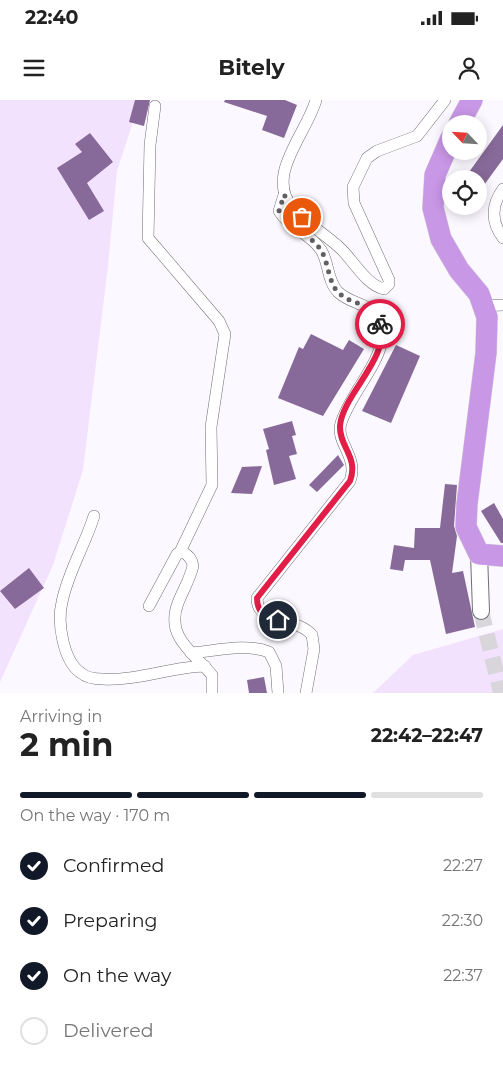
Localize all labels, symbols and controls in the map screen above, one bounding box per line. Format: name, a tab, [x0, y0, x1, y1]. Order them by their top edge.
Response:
text: 22:40	[25, 6, 78, 29]
icon: menu	[20, 54, 48, 82]
text: Bitely	[218, 54, 285, 81]
icon: person	[455, 54, 483, 82]
north arrow	[442, 115, 488, 160]
map controls	[442, 115, 487, 215]
button: locate	[442, 170, 487, 215]
pin	[281, 196, 323, 238]
icon: bag	[288, 203, 316, 231]
courier	[355, 299, 405, 349]
icon: bike	[366, 310, 394, 338]
pin	[257, 599, 299, 641]
icon: home	[264, 606, 292, 634]
text: Arriving in	[20, 707, 102, 726]
text: 22:42–22:47	[371, 724, 483, 747]
text: 2 min	[20, 725, 113, 764]
text: On the way · 170 m	[20, 806, 170, 825]
icon: check	[20, 852, 48, 880]
text: Confirmed	[63, 854, 164, 877]
text: 22:27	[443, 856, 483, 875]
icon: check	[20, 907, 48, 935]
text: Preparing	[63, 909, 158, 932]
text: 22:30	[442, 911, 483, 930]
icon: check	[20, 962, 48, 990]
text: On the way	[63, 964, 171, 987]
text: 22:37	[443, 966, 483, 985]
text: Delivered	[63, 1019, 154, 1042]

